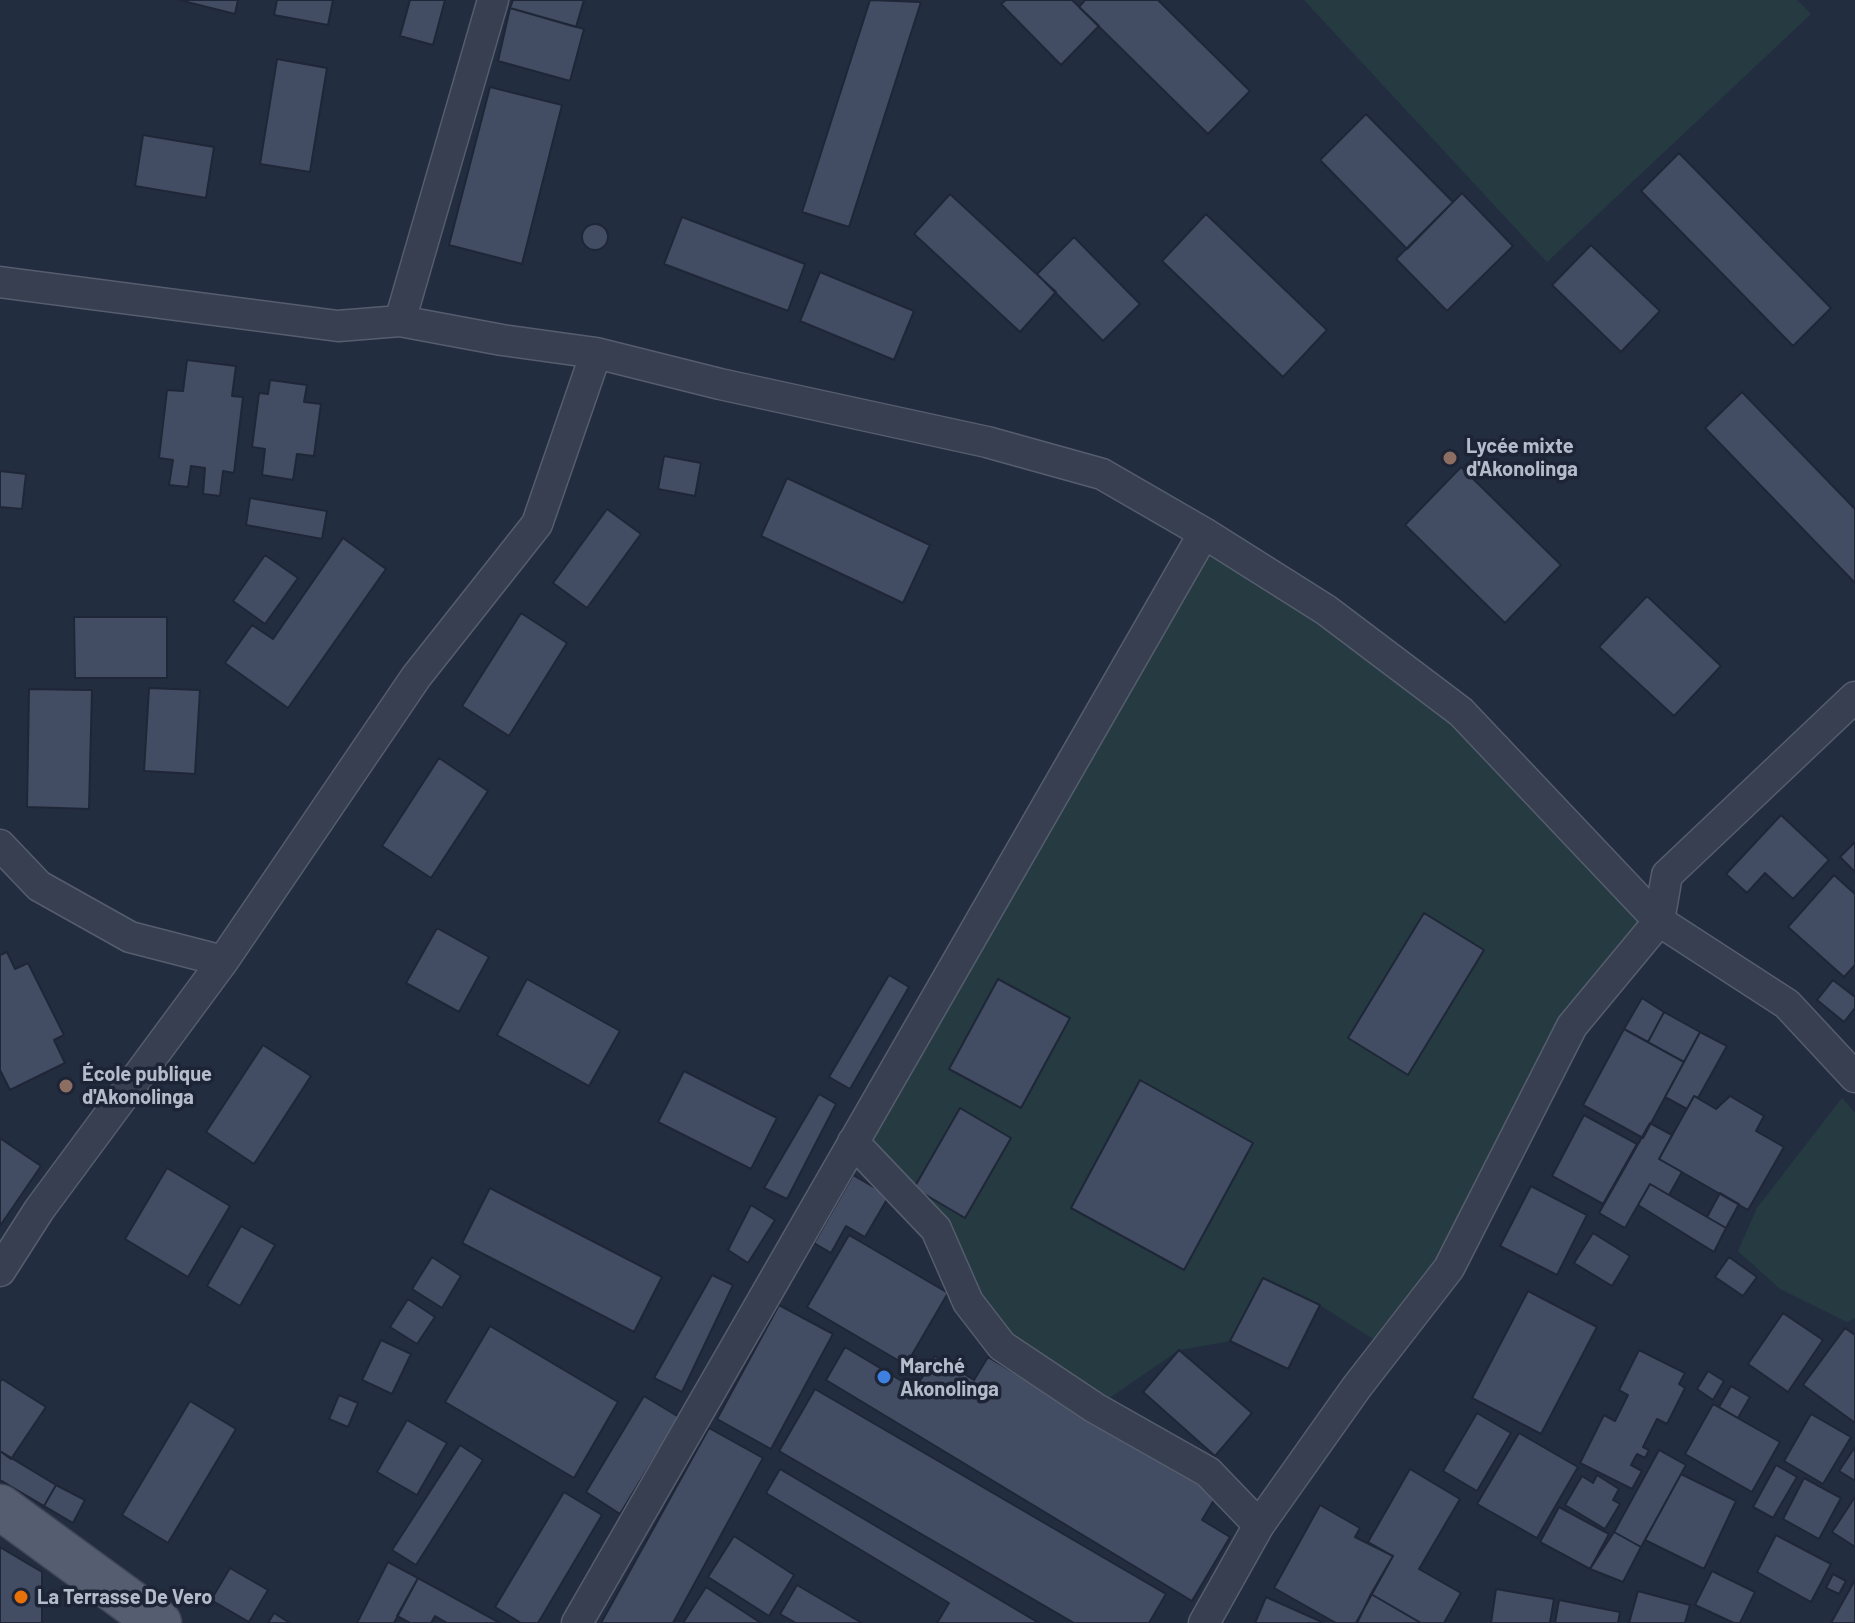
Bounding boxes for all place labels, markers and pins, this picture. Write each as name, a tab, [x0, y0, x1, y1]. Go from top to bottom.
place label: Lycée mixte d'Akonolinga	[1466, 434, 1578, 481]
marker: Lycée mixte d'Akonolinga	[1441, 449, 1459, 467]
place label: École publique d'Akonolinga	[82, 1062, 212, 1109]
marker: École publique d'Akonolinga	[57, 1077, 75, 1095]
place label: Marché Akonolinga	[900, 1354, 999, 1401]
marker: Marché Akonolinga	[875, 1368, 893, 1386]
place label: La Terrasse De Vero	[37, 1585, 212, 1609]
marker: La Terrasse De Vero	[12, 1588, 30, 1606]

